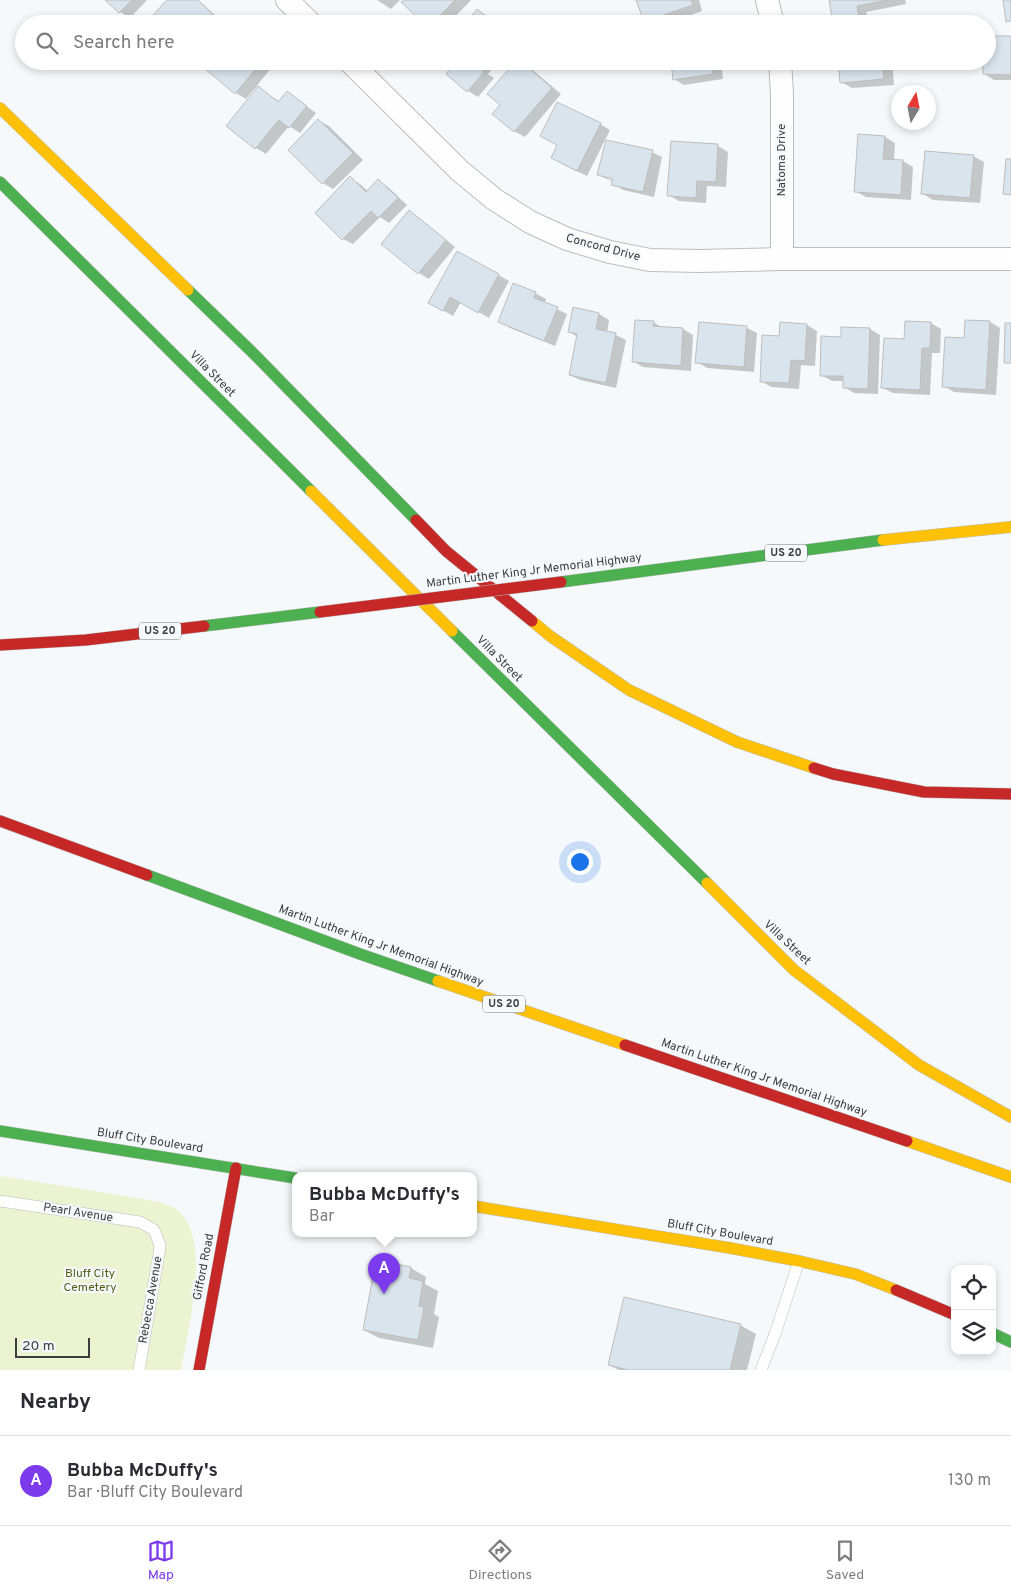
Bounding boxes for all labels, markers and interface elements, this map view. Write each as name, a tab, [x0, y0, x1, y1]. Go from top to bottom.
search box	[15, 15, 996, 70]
icon: search	[33, 29, 61, 57]
text: Search here	[73, 31, 175, 55]
north arrow	[891, 85, 936, 130]
street label: Natoma Drive	[774, 123, 790, 197]
street label: Concord Drive	[564, 230, 642, 266]
street label: Villa Street	[185, 347, 239, 401]
road number: US 20	[765, 544, 807, 562]
street label: Martin Luther King Jr Memorial Highway	[425, 550, 643, 592]
road number: US 20	[139, 622, 181, 640]
street label: Villa Street	[472, 632, 526, 686]
your location	[567, 849, 593, 875]
street label: Martin Luther King Jr Memorial Highway	[276, 901, 486, 991]
street label: Villa Street	[760, 917, 814, 969]
road number: US 20	[483, 996, 525, 1012]
street label: Martin Luther King Jr Memorial Highway	[659, 1035, 869, 1121]
street label: Bluff City Boulevard	[96, 1125, 204, 1157]
popup	[292, 1172, 477, 1237]
text: Bubba McDuffy's	[309, 1183, 460, 1207]
street label: Pearl Avenue	[42, 1200, 114, 1226]
text: Bar	[309, 1207, 335, 1227]
street label: Bluff City Boulevard	[666, 1216, 774, 1250]
street label: Gifford Road	[190, 1232, 218, 1302]
pin: A	[368, 1253, 400, 1294]
street label: Rebecca Avenue	[135, 1255, 167, 1345]
map controls	[951, 1265, 996, 1355]
button: locate	[951, 1265, 996, 1310]
park label: Bluff City Cemetery	[63, 1266, 117, 1296]
button: layers	[951, 1310, 996, 1355]
scale bar	[15, 1335, 90, 1358]
text: 20 m	[22, 1338, 55, 1355]
text: Nearby	[20, 1389, 91, 1416]
text: Bubba McDuffy's	[67, 1459, 218, 1483]
text: A	[30, 1471, 42, 1491]
text: 130 m	[948, 1471, 991, 1491]
text: Bar · Bluff City Boulevard	[67, 1483, 243, 1503]
tab: Map	[147, 1537, 175, 1584]
tab: Directions	[468, 1537, 532, 1584]
tab: Saved	[826, 1537, 864, 1584]

